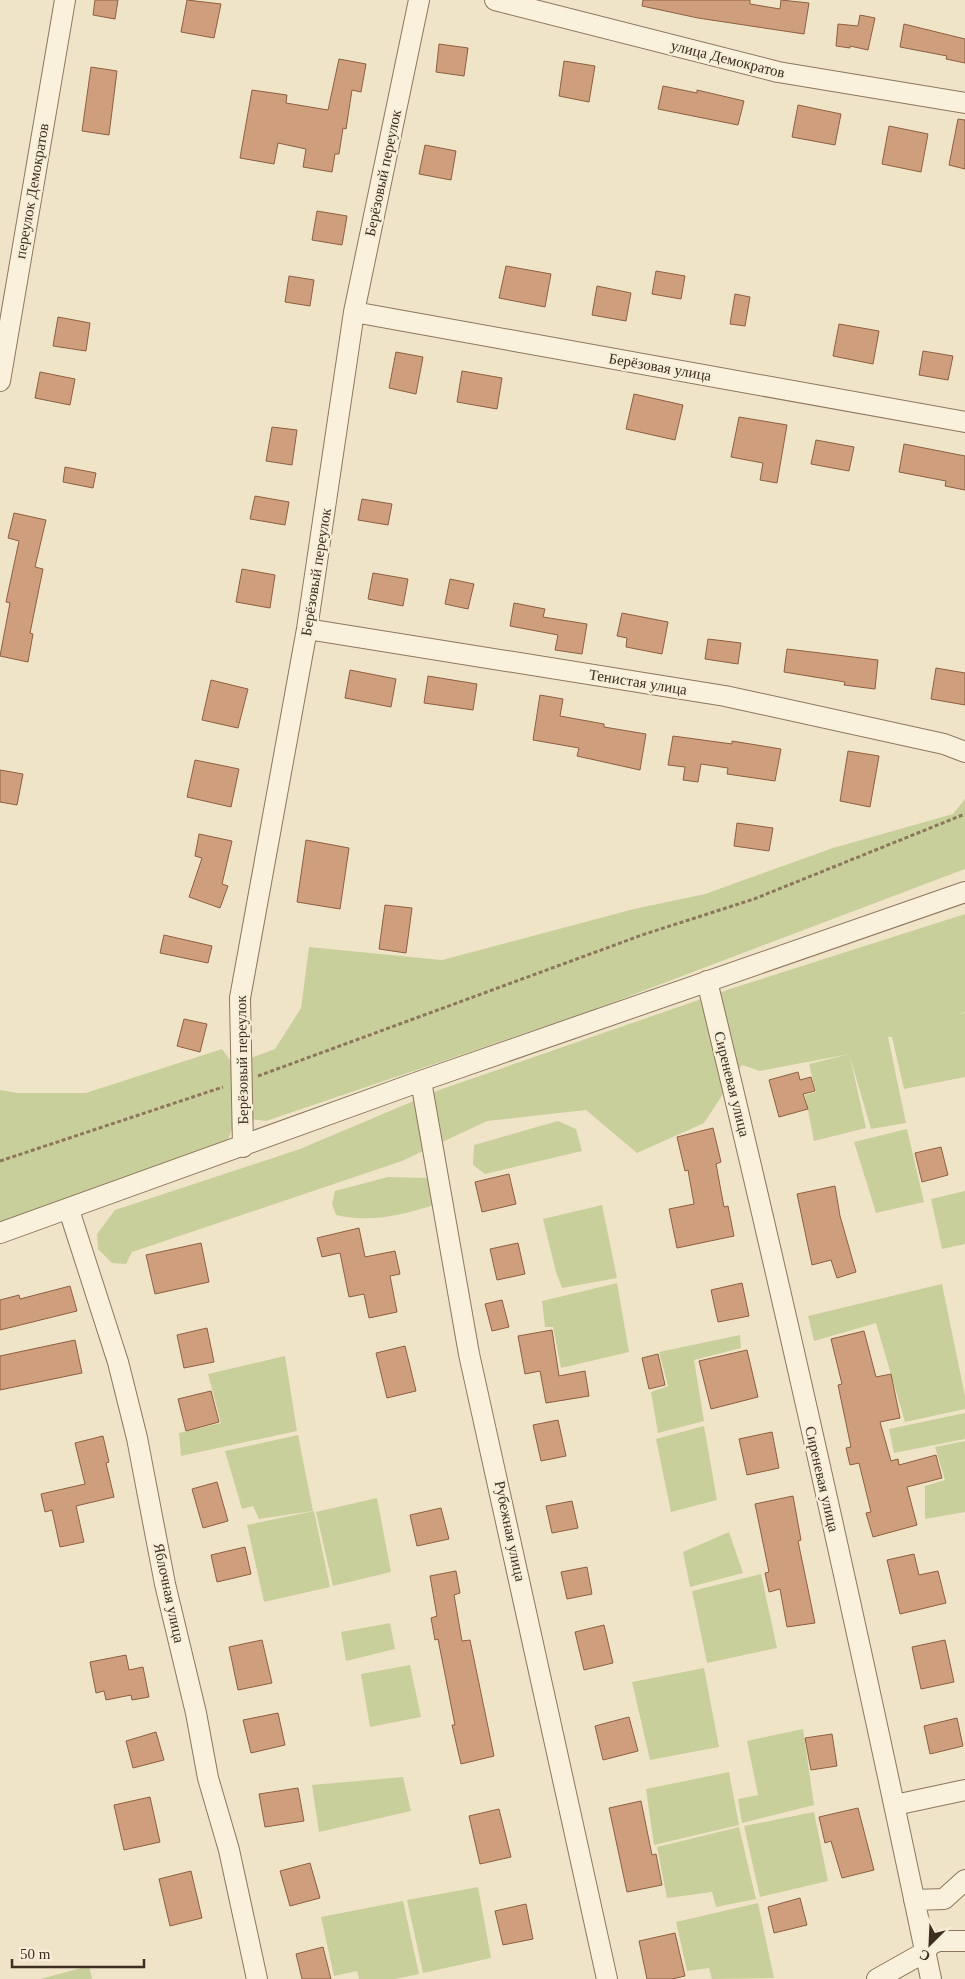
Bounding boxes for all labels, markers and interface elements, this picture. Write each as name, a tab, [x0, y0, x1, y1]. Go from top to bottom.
street label: улица Демократов	[669, 37, 787, 81]
street label: Берёзовый переулок	[362, 107, 404, 238]
street label: переулок Демократов	[12, 122, 52, 260]
street label: Берёзовая улица	[607, 350, 713, 384]
street label: Берёзовый переулок	[298, 506, 334, 637]
street label: Тенистая улица	[588, 666, 689, 698]
street label: Берёзовый переулок	[233, 995, 251, 1125]
street label: Сиреневая улица	[711, 1030, 753, 1139]
street label: Сиреневая улица	[802, 1425, 842, 1534]
street label: Рубежная улица	[492, 1479, 529, 1583]
street label: Яблочная улица	[151, 1542, 187, 1645]
north arrow	[905, 1919, 955, 1969]
scale bar	[12, 1936, 145, 1968]
text: 50 m	[20, 1946, 51, 1962]
text: С	[917, 1947, 933, 1964]

